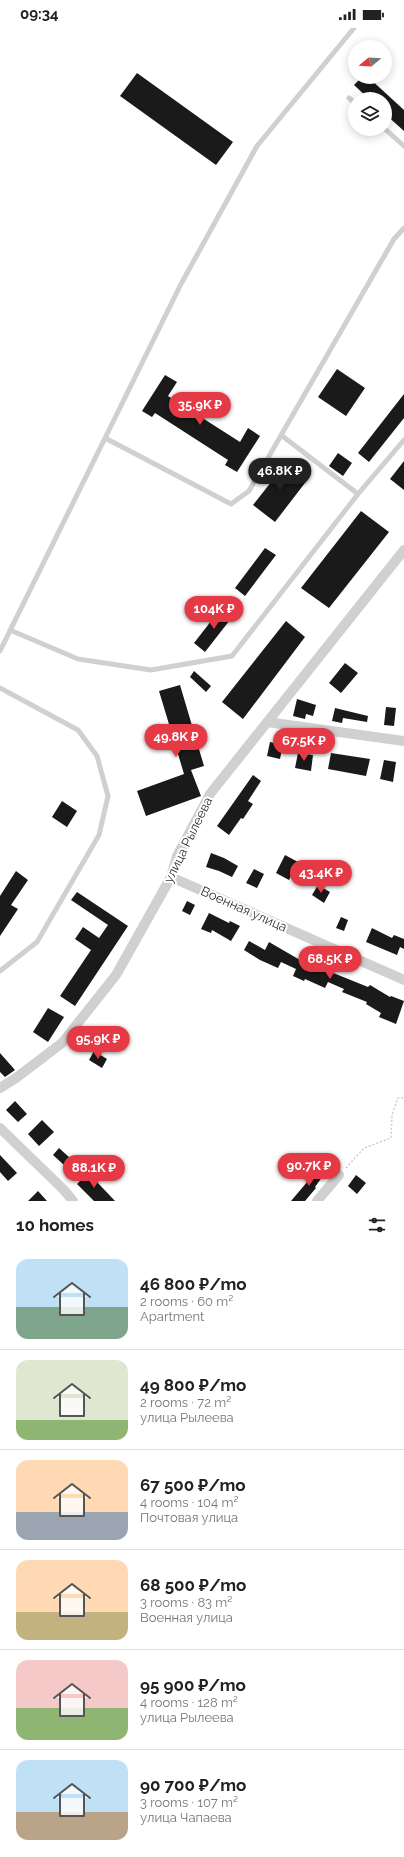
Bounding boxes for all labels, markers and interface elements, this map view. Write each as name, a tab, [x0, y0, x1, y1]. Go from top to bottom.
text: 09:34	[20, 5, 59, 23]
north arrow	[348, 40, 392, 84]
map controls	[348, 40, 392, 136]
button: layers	[348, 92, 392, 136]
pin: 35.9K ₽	[163, 392, 237, 426]
text: 35.9K ₽	[178, 397, 222, 412]
pin: 46.8K ₽	[243, 458, 317, 492]
text: 46.8K ₽	[257, 463, 303, 478]
pin: 104K ₽	[181, 596, 247, 630]
text: 104K ₽	[193, 601, 235, 616]
pin: 49.8K ₽	[139, 724, 213, 758]
pin: 67.5K ₽	[267, 728, 341, 762]
text: 49.8K ₽	[153, 729, 199, 744]
text: 67.5K ₽	[282, 733, 326, 748]
street label: улица Рылеева	[161, 795, 215, 885]
pin: 43.4K ₽	[284, 860, 358, 894]
text: 43.4K ₽	[299, 865, 343, 880]
street label: Военная улица	[199, 883, 289, 935]
pin: 68.5K ₽	[293, 946, 367, 980]
text: 68.5K ₽	[307, 951, 353, 966]
pin: 95.9K ₽	[61, 1026, 135, 1060]
text: 95.9K ₽	[76, 1031, 120, 1046]
pin: 90.7K ₽	[272, 1153, 346, 1187]
pin: 88.1K ₽	[57, 1155, 131, 1189]
text: 90.7K ₽	[287, 1158, 331, 1173]
text: 88.1K ₽	[72, 1160, 116, 1175]
icon: filters	[366, 1214, 388, 1236]
text: 10 homes	[16, 1215, 94, 1235]
text: 46 800 ₽/mo	[140, 1274, 247, 1294]
icon: home	[48, 1275, 96, 1323]
text: 2 rooms · 60 m²	[140, 1294, 233, 1309]
text: Apartment	[140, 1309, 204, 1324]
text: 49 800 ₽/mo	[140, 1375, 246, 1395]
icon: home	[48, 1376, 96, 1424]
text: 2 rooms · 72 m²	[140, 1395, 231, 1410]
text: улица Рылеева	[140, 1410, 234, 1425]
text: 67 500 ₽/mo	[140, 1475, 246, 1495]
icon: home	[48, 1476, 96, 1524]
text: 4 rooms · 104 m²	[140, 1495, 238, 1510]
text: Почтовая улица	[140, 1510, 238, 1525]
text: 68 500 ₽/mo	[140, 1575, 246, 1595]
icon: home	[48, 1576, 96, 1624]
text: 3 rooms · 83 m²	[140, 1595, 232, 1610]
text: Военная улица	[140, 1610, 233, 1625]
text: 95 900 ₽/mo	[140, 1675, 246, 1695]
icon: home	[48, 1676, 96, 1724]
text: 4 rooms · 128 m²	[140, 1695, 238, 1710]
text: улица Рылеева	[140, 1710, 234, 1725]
text: 90 700 ₽/mo	[140, 1775, 246, 1795]
icon: home	[48, 1776, 96, 1824]
text: 3 rooms · 107 m²	[140, 1795, 238, 1810]
text: улица Чапаева	[140, 1810, 232, 1825]

